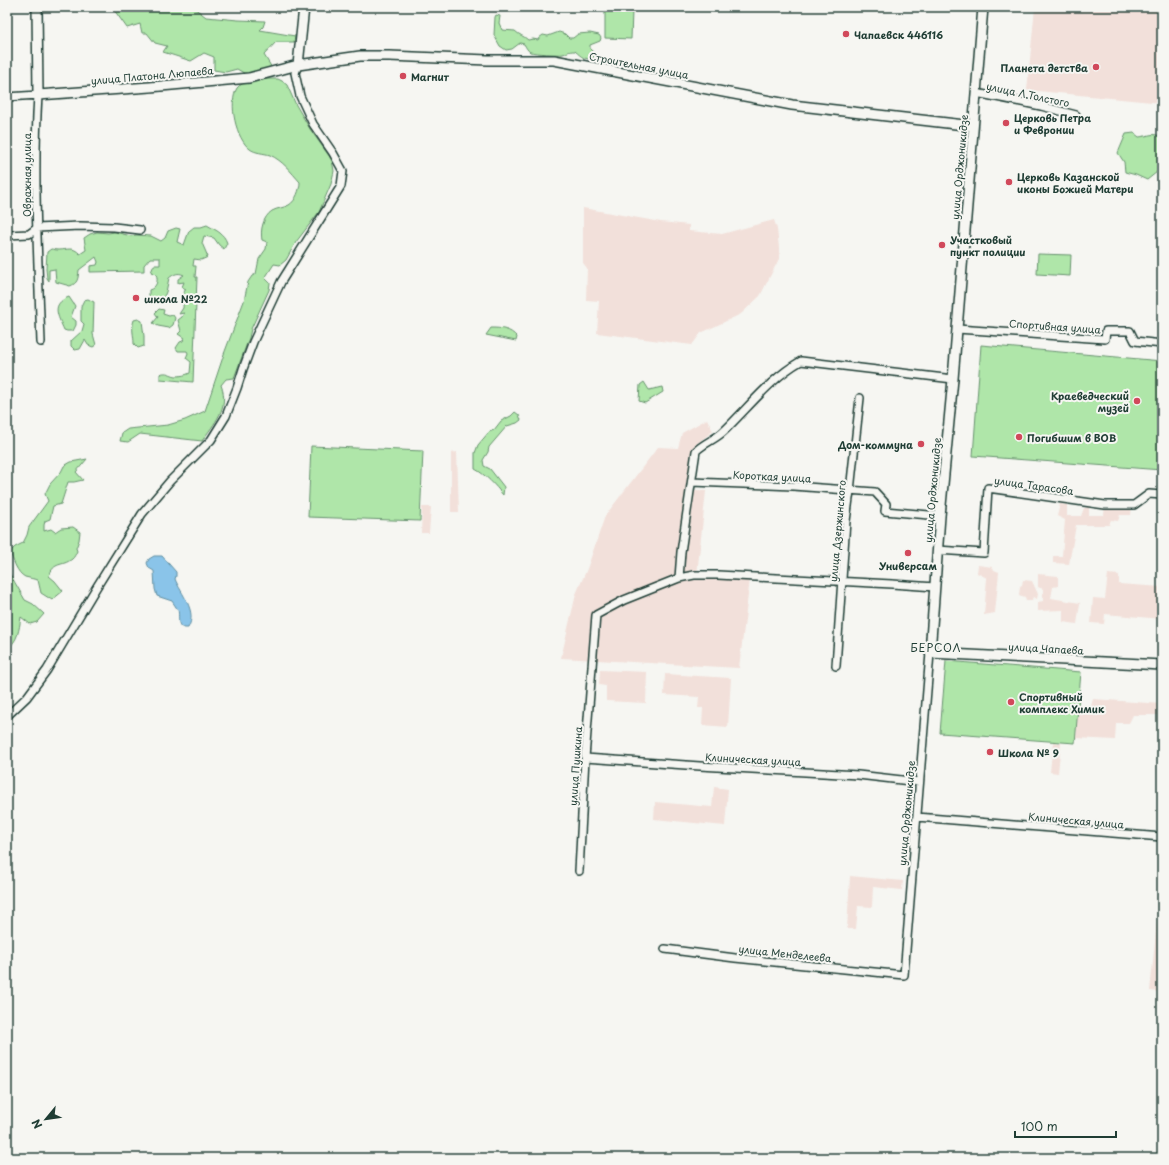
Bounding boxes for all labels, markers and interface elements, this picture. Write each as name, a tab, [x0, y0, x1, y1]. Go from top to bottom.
place label: Чапаевск 446116	[854, 27, 943, 42]
marker: Чапаевск 446116	[841, 29, 851, 39]
street label: Строительная улица	[588, 48, 691, 82]
place label: Планета детства	[1001, 60, 1088, 75]
street label: улица Платона Люпаева	[90, 62, 215, 88]
marker: Планета детства	[1091, 62, 1101, 72]
place label: Магнит	[411, 69, 450, 84]
marker: Магнит	[398, 71, 408, 81]
street label: улица Л.Толстого	[985, 78, 1071, 110]
place label: Церковь Петра и Февронии	[1014, 110, 1091, 137]
street label: улица Орджоникидзе	[947, 113, 971, 220]
marker: Церковь Петра и Февронии	[1001, 118, 1011, 128]
street label: Овражная улица	[19, 132, 34, 217]
place label: Церковь Казанской иконы Божией Матери	[1017, 169, 1133, 196]
marker: Церковь Казанской иконы Божией Матери	[1004, 177, 1014, 187]
place label: Участковый пункт полиции	[950, 232, 1026, 260]
marker: Участковый пункт полиции	[937, 240, 947, 250]
place label: школа №22	[144, 291, 208, 306]
marker: школа №22	[131, 293, 141, 303]
street label: Спортивная улица	[1009, 315, 1102, 337]
place label: Краеведческий музей	[1051, 388, 1129, 416]
marker: Краеведческий музей	[1132, 396, 1142, 406]
place label: Погибшим в ВОВ	[1027, 430, 1117, 445]
marker: Погибшим в ВОВ	[1014, 432, 1024, 442]
street label: улица Орджоникидзе	[920, 436, 944, 543]
place label: Дом-коммуна	[837, 437, 913, 452]
marker: Дом-коммуна	[916, 439, 926, 449]
street label: Короткая улица	[732, 466, 812, 486]
street label: улица Тарасова	[993, 472, 1075, 498]
street label: улица Дзержинского	[825, 479, 849, 583]
marker: Универсам	[903, 548, 913, 558]
place label: Универсам	[878, 558, 937, 573]
district label: БЕРСОЛ	[910, 639, 962, 656]
street label: улица Чапаева	[1008, 639, 1085, 658]
place label: Спортивный комплекс Химик	[1019, 689, 1105, 716]
marker: Спортивный комплекс Химик	[1006, 697, 1016, 707]
street label: улица Пушкина	[565, 725, 586, 806]
place label: Школа № 9	[998, 745, 1059, 760]
marker: Школа № 9	[985, 747, 995, 757]
street label: Клиническая улица	[705, 749, 802, 769]
street label: улица Орджоникидзе	[894, 759, 918, 866]
street label: Клиническая улица	[1027, 808, 1125, 832]
street label: улица Менделеева	[738, 941, 833, 965]
north arrow	[26, 1099, 66, 1139]
scale bar	[1015, 1113, 1116, 1139]
text: N	[27, 1116, 46, 1132]
text: 100 m	[1021, 1117, 1058, 1135]

